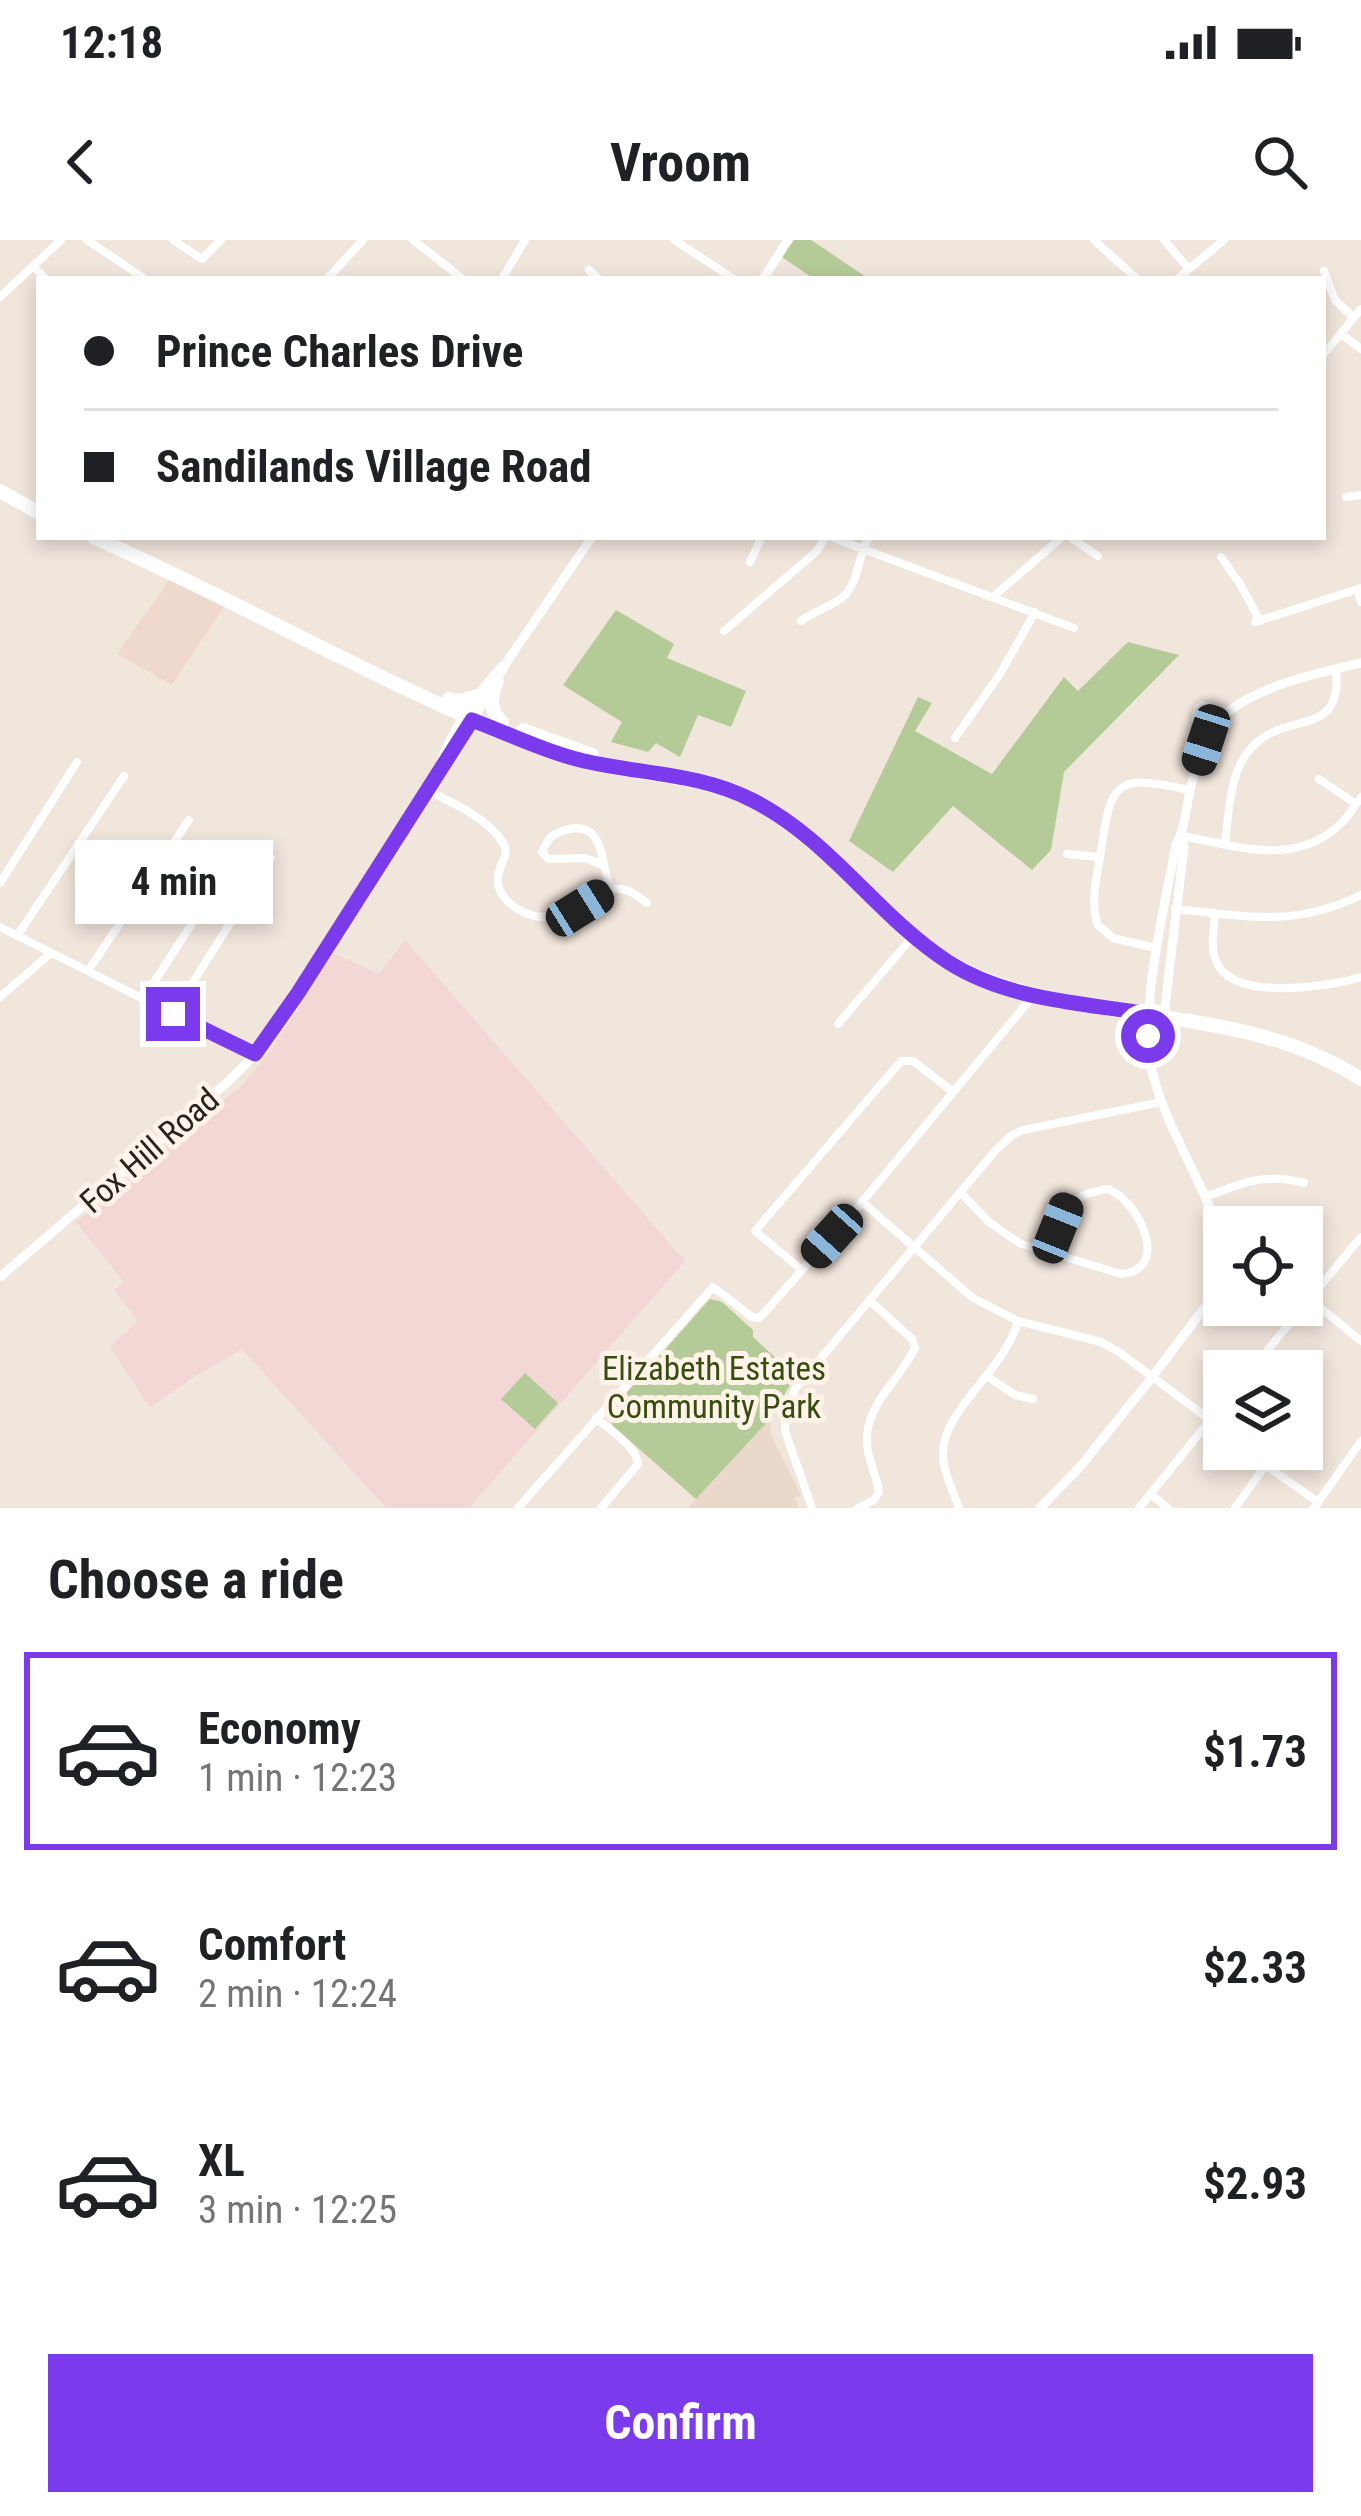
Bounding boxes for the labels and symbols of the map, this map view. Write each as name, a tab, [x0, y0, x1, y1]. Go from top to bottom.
car	[1178, 700, 1234, 780]
callout: 4 min	[74, 840, 272, 924]
car	[540, 874, 620, 942]
route end	[146, 987, 200, 1041]
route start	[1121, 1009, 1175, 1063]
street label: Fox Hill Road	[72, 1080, 227, 1221]
car	[1028, 1188, 1088, 1268]
car	[795, 1197, 869, 1275]
park label: Elizabeth Estates Community Park	[602, 1349, 826, 1426]

